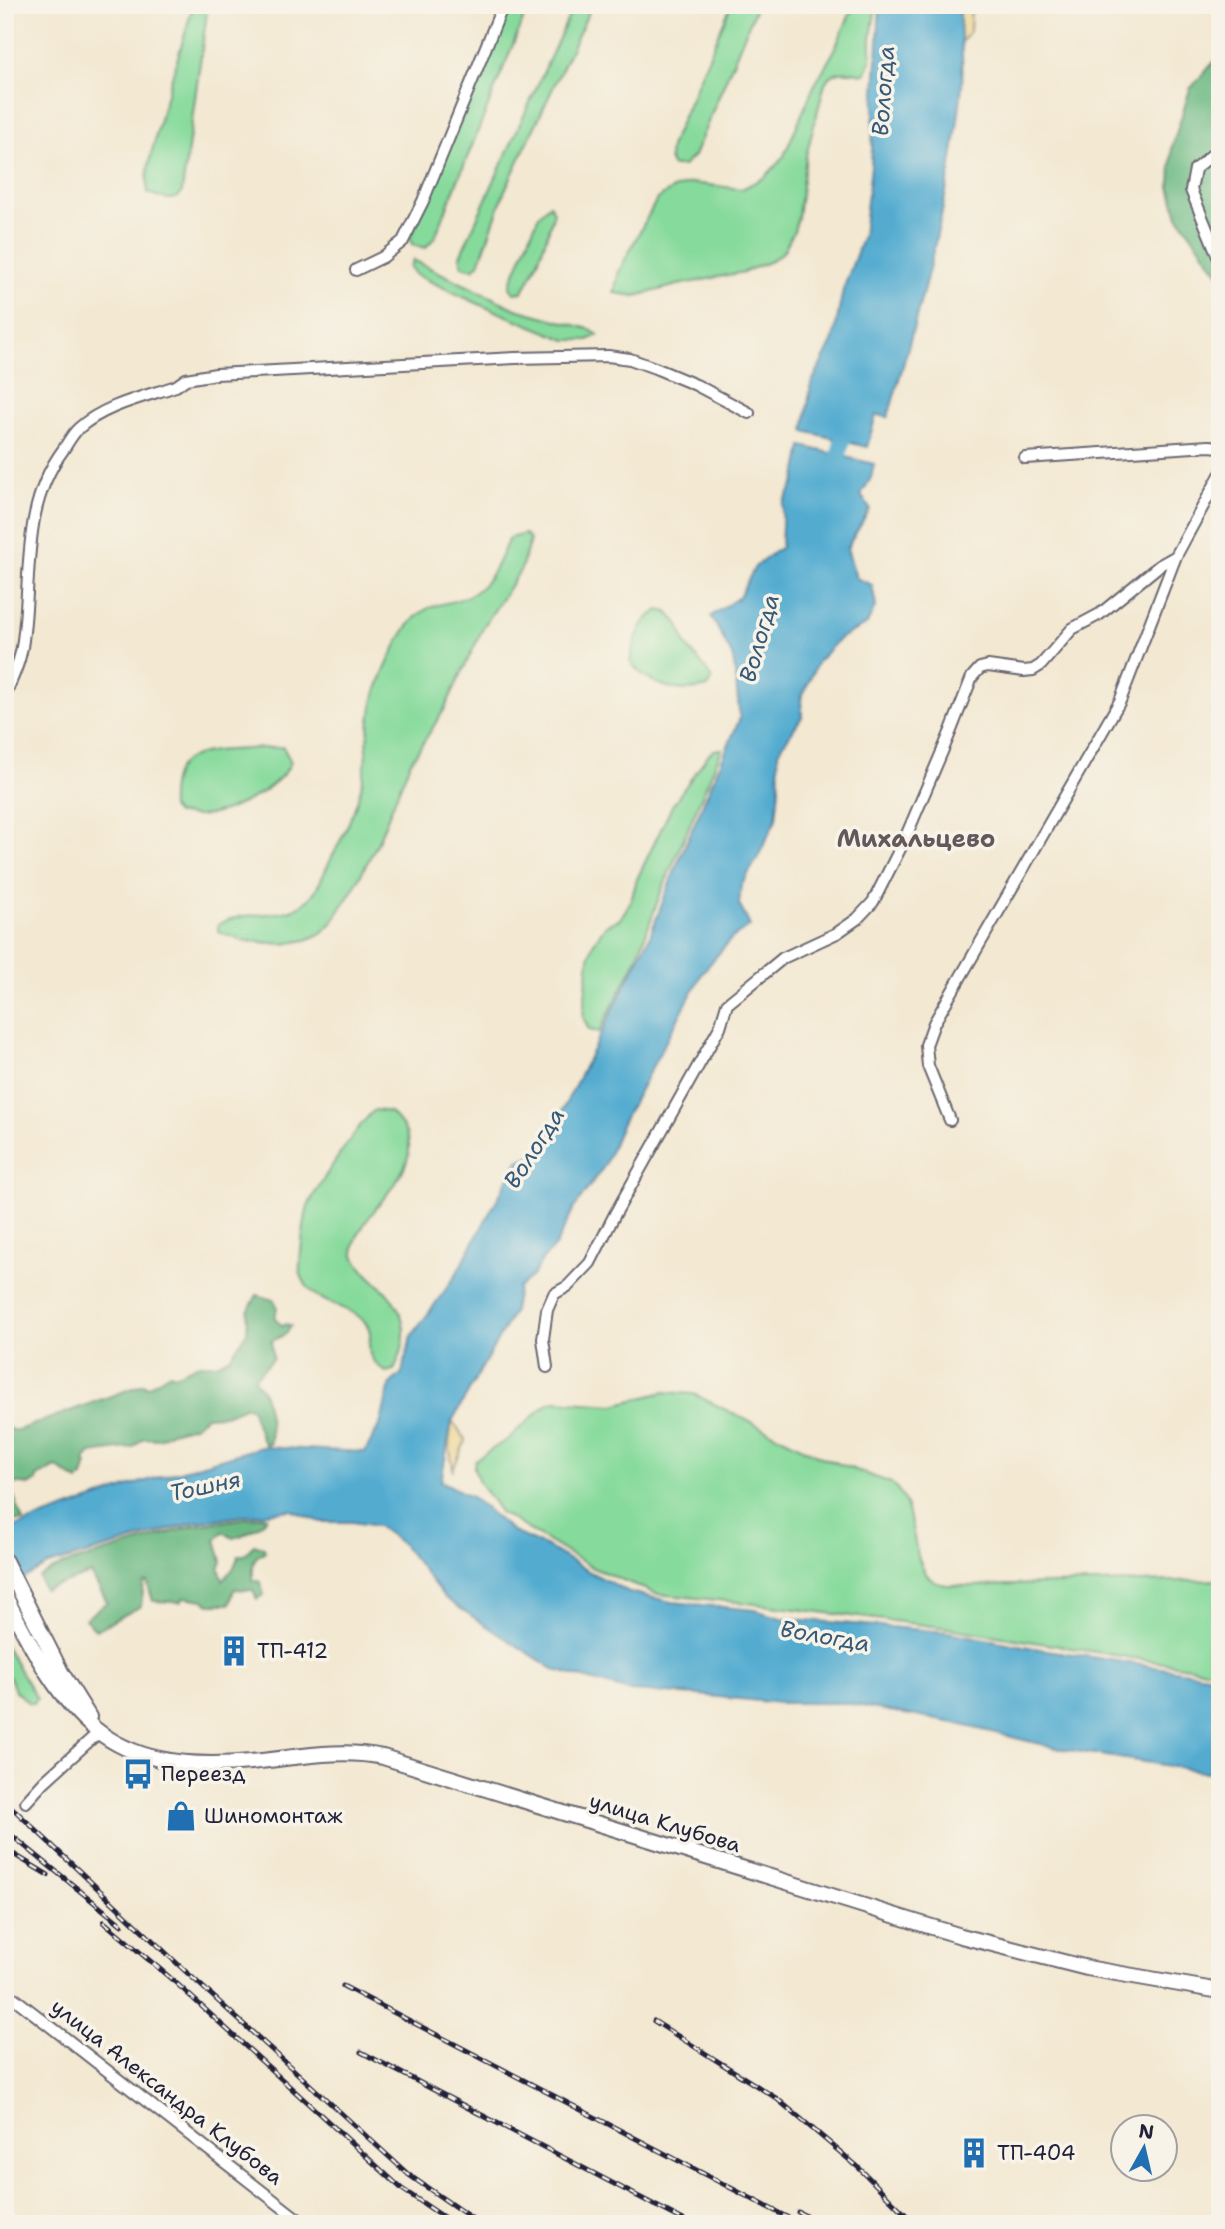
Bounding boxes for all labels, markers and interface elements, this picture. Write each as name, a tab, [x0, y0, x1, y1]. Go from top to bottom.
water label: Вологда	[865, 45, 901, 137]
water label: Вологда	[732, 590, 786, 686]
district label: Михальцево	[837, 823, 995, 855]
water label: Вологда	[497, 1102, 571, 1194]
water label: Тошня	[167, 1464, 243, 1508]
water label: Вологда	[778, 1613, 872, 1659]
building icon: ТП-412	[217, 1634, 251, 1668]
place label: ТП-412	[257, 1637, 328, 1665]
bus stop icon: Переезд	[121, 1757, 155, 1791]
place label: Переезд	[161, 1760, 245, 1788]
street label: улица Клубова	[586, 1787, 744, 1859]
shop icon: Шиномонтаж	[164, 1799, 198, 1833]
place label: Шиномонтаж	[204, 1802, 343, 1830]
street label: улица Александра Клубова	[45, 1993, 289, 2191]
north arrow	[1110, 2114, 1180, 2184]
text: N	[1137, 2118, 1155, 2145]
building icon: ТП-404	[957, 2136, 991, 2170]
place label: ТП-404	[997, 2139, 1076, 2167]

